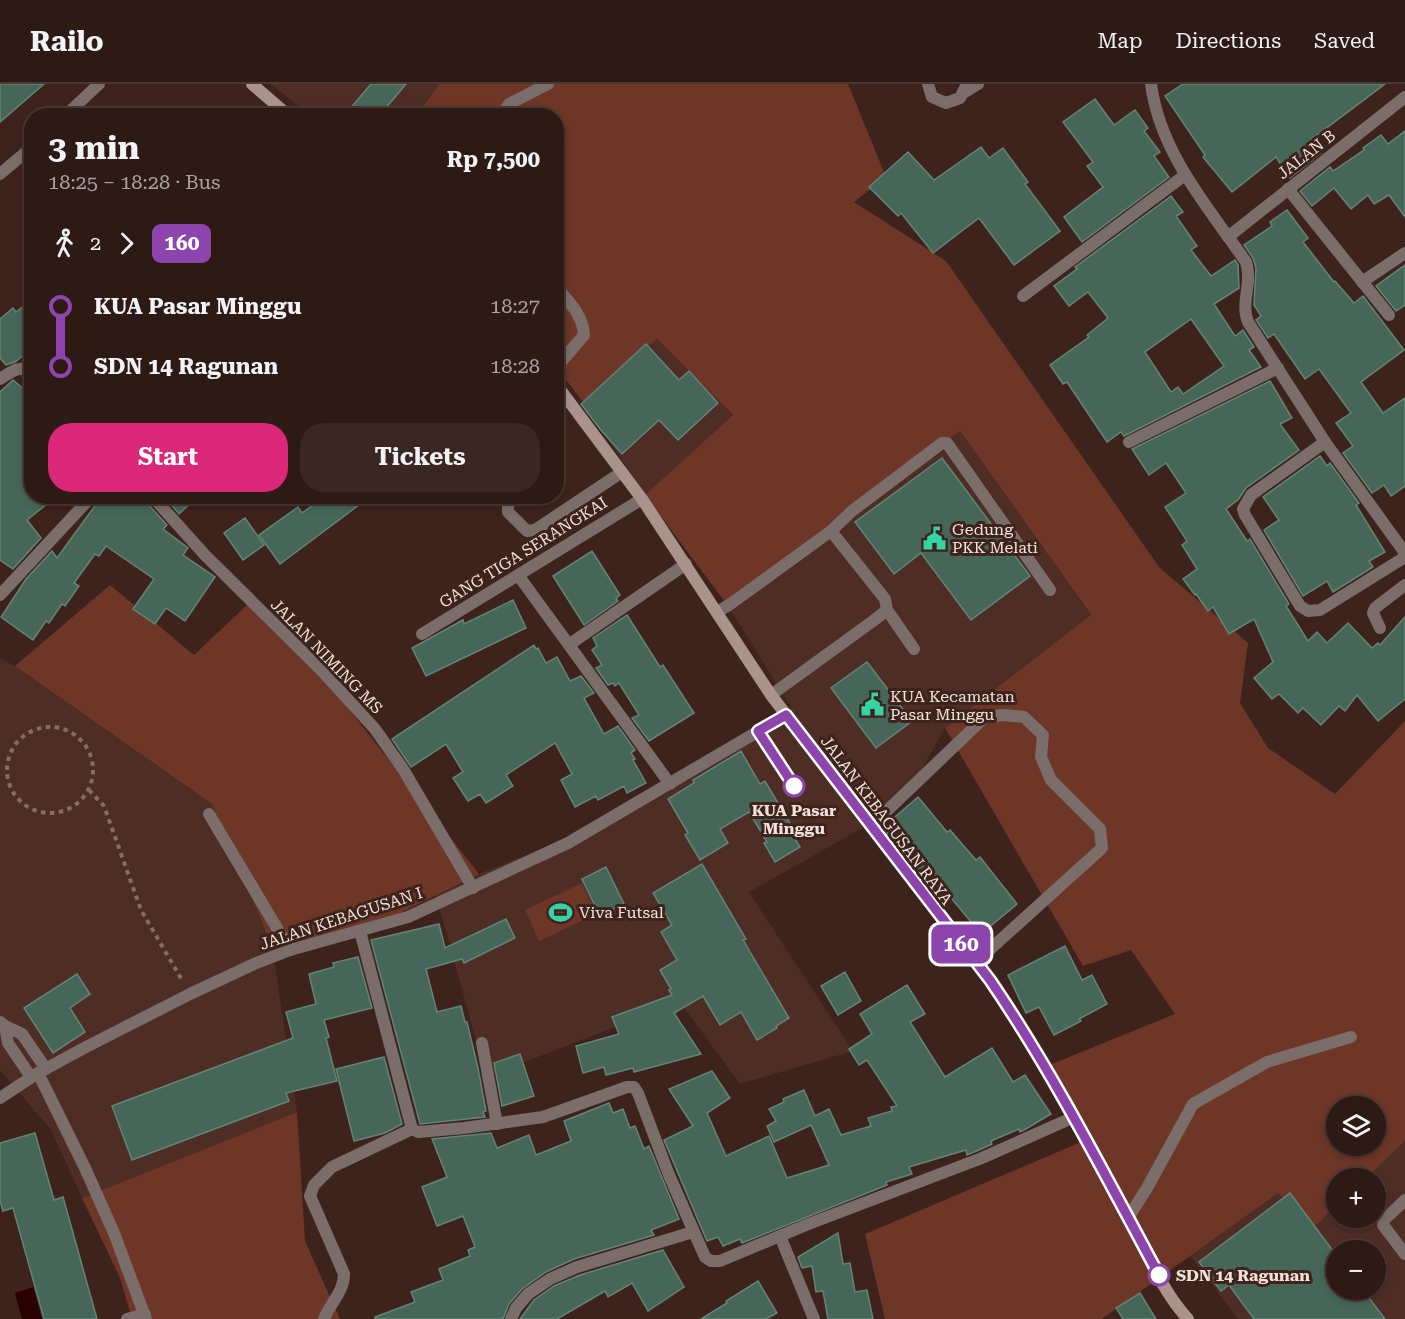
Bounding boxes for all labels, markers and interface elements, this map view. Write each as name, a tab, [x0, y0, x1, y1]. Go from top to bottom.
text: Railo	[30, 25, 104, 58]
text: Map	[1098, 29, 1142, 53]
text: Directions	[1175, 29, 1281, 53]
text: Saved	[1314, 29, 1375, 53]
street label: JALAN B	[1273, 126, 1339, 183]
text: 3 min	[48, 128, 140, 167]
text: Rp 7,500	[447, 147, 540, 172]
text: 18:25 – 18:28 · Bus	[48, 170, 220, 194]
icon: walk	[48, 227, 81, 260]
icon: forward	[110, 227, 143, 260]
text: 2	[90, 231, 101, 255]
text: 160	[164, 231, 199, 255]
text: KUA Pasar Minggu	[94, 294, 301, 319]
text: 18:27	[490, 294, 540, 318]
text: SDN 14 Ragunan	[94, 354, 278, 379]
text: 18:28	[490, 354, 540, 378]
button: Start	[48, 423, 288, 492]
button: Tickets	[300, 423, 540, 492]
street label: GANG TIGA SERANGKAI	[436, 493, 611, 612]
place label: Gedung PKK Melati	[952, 520, 1038, 557]
public building icon: Gedung PKK Melati	[921, 525, 947, 551]
street label: JALAN NIMING MS	[267, 595, 386, 718]
place label: KUA Kecamatan Pasar Minggu	[890, 687, 1015, 724]
public building icon: KUA Kecamatan Pasar Minggu	[859, 692, 885, 718]
street label: JALAN KEBAGUSAN RAYA	[817, 732, 957, 909]
marker: KUA Pasar Minggu	[783, 775, 805, 797]
place label: KUA Pasar Minggu	[752, 801, 836, 838]
street label: JALAN KEBAGUSAN I	[257, 883, 425, 954]
sports icon: Viva Futsal	[548, 899, 574, 925]
place label: Viva Futsal	[579, 903, 664, 922]
line badge: 160	[926, 924, 996, 964]
text: 160	[943, 932, 979, 956]
map controls	[1326, 1096, 1386, 1300]
button: layers	[1326, 1096, 1386, 1156]
button: +	[1326, 1168, 1386, 1228]
button: −	[1326, 1240, 1386, 1300]
marker: SDN 14 Ragunan	[1148, 1264, 1170, 1286]
place label: SDN 14 Ragunan	[1176, 1266, 1310, 1285]

